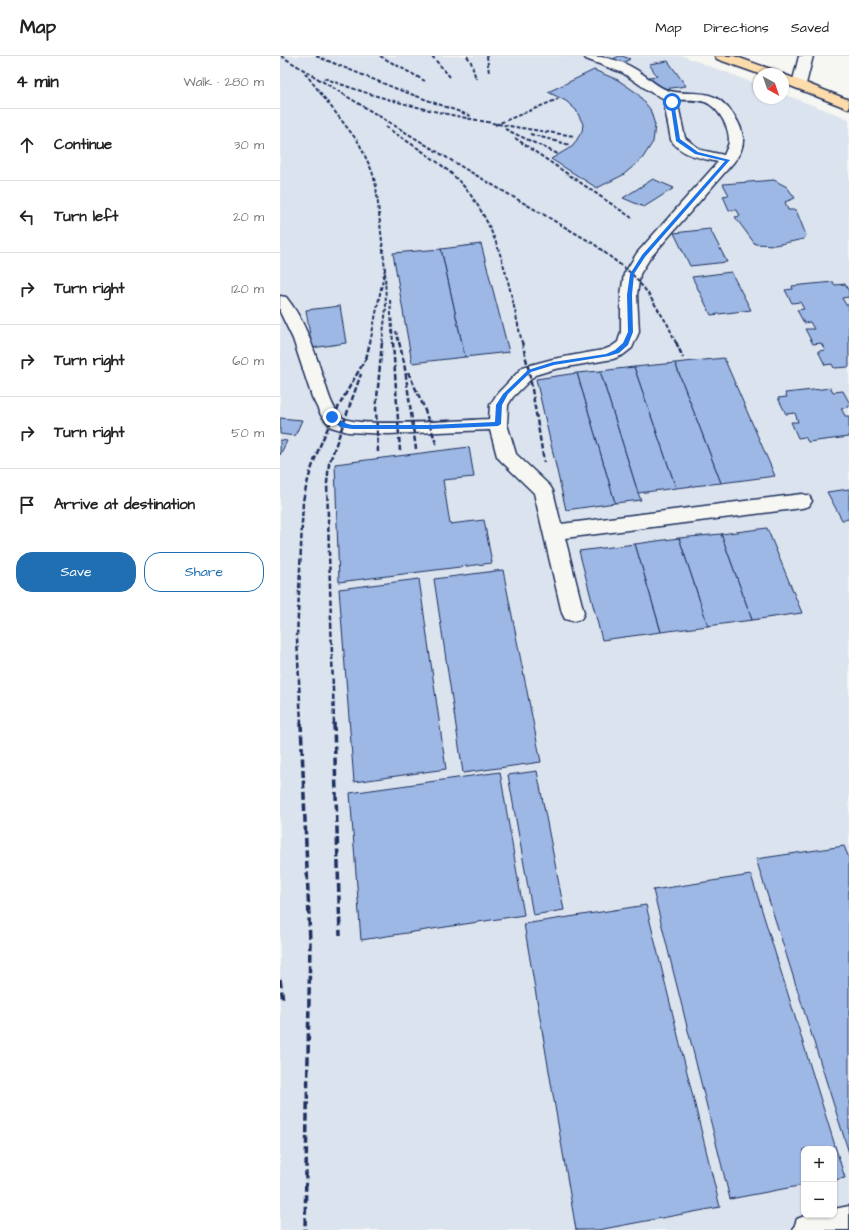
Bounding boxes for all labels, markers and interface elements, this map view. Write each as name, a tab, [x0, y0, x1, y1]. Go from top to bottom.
text: Map	[20, 14, 56, 41]
text: Map	[655, 18, 682, 38]
text: Directions	[704, 18, 769, 38]
text: Saved	[791, 18, 829, 38]
north arrow	[753, 68, 789, 104]
text: 4 min	[16, 70, 59, 94]
text: Walk · 280 m	[183, 73, 264, 91]
route start	[663, 93, 681, 111]
icon: ahead	[16, 134, 38, 156]
text: Continue	[54, 134, 112, 155]
text: 30 m	[234, 136, 264, 154]
icon: left	[16, 206, 38, 228]
text: Turn left	[54, 206, 118, 227]
text: 20 m	[233, 208, 264, 226]
icon: right	[16, 278, 38, 300]
text: Turn right	[54, 278, 125, 299]
text: 120 m	[231, 280, 264, 298]
icon: right	[16, 350, 38, 372]
text: Turn right	[54, 350, 125, 371]
text: 60 m	[232, 352, 264, 370]
route end	[323, 408, 341, 426]
icon: right	[16, 422, 38, 444]
text: Turn right	[54, 422, 125, 443]
text: 50 m	[231, 424, 264, 442]
icon: arrive	[16, 494, 38, 516]
text: Arrive at destination	[54, 494, 195, 515]
button: Save	[16, 552, 136, 592]
button: Share	[144, 552, 264, 592]
map controls	[801, 1146, 837, 1218]
button: +	[801, 1146, 837, 1182]
button: −	[801, 1182, 837, 1218]

